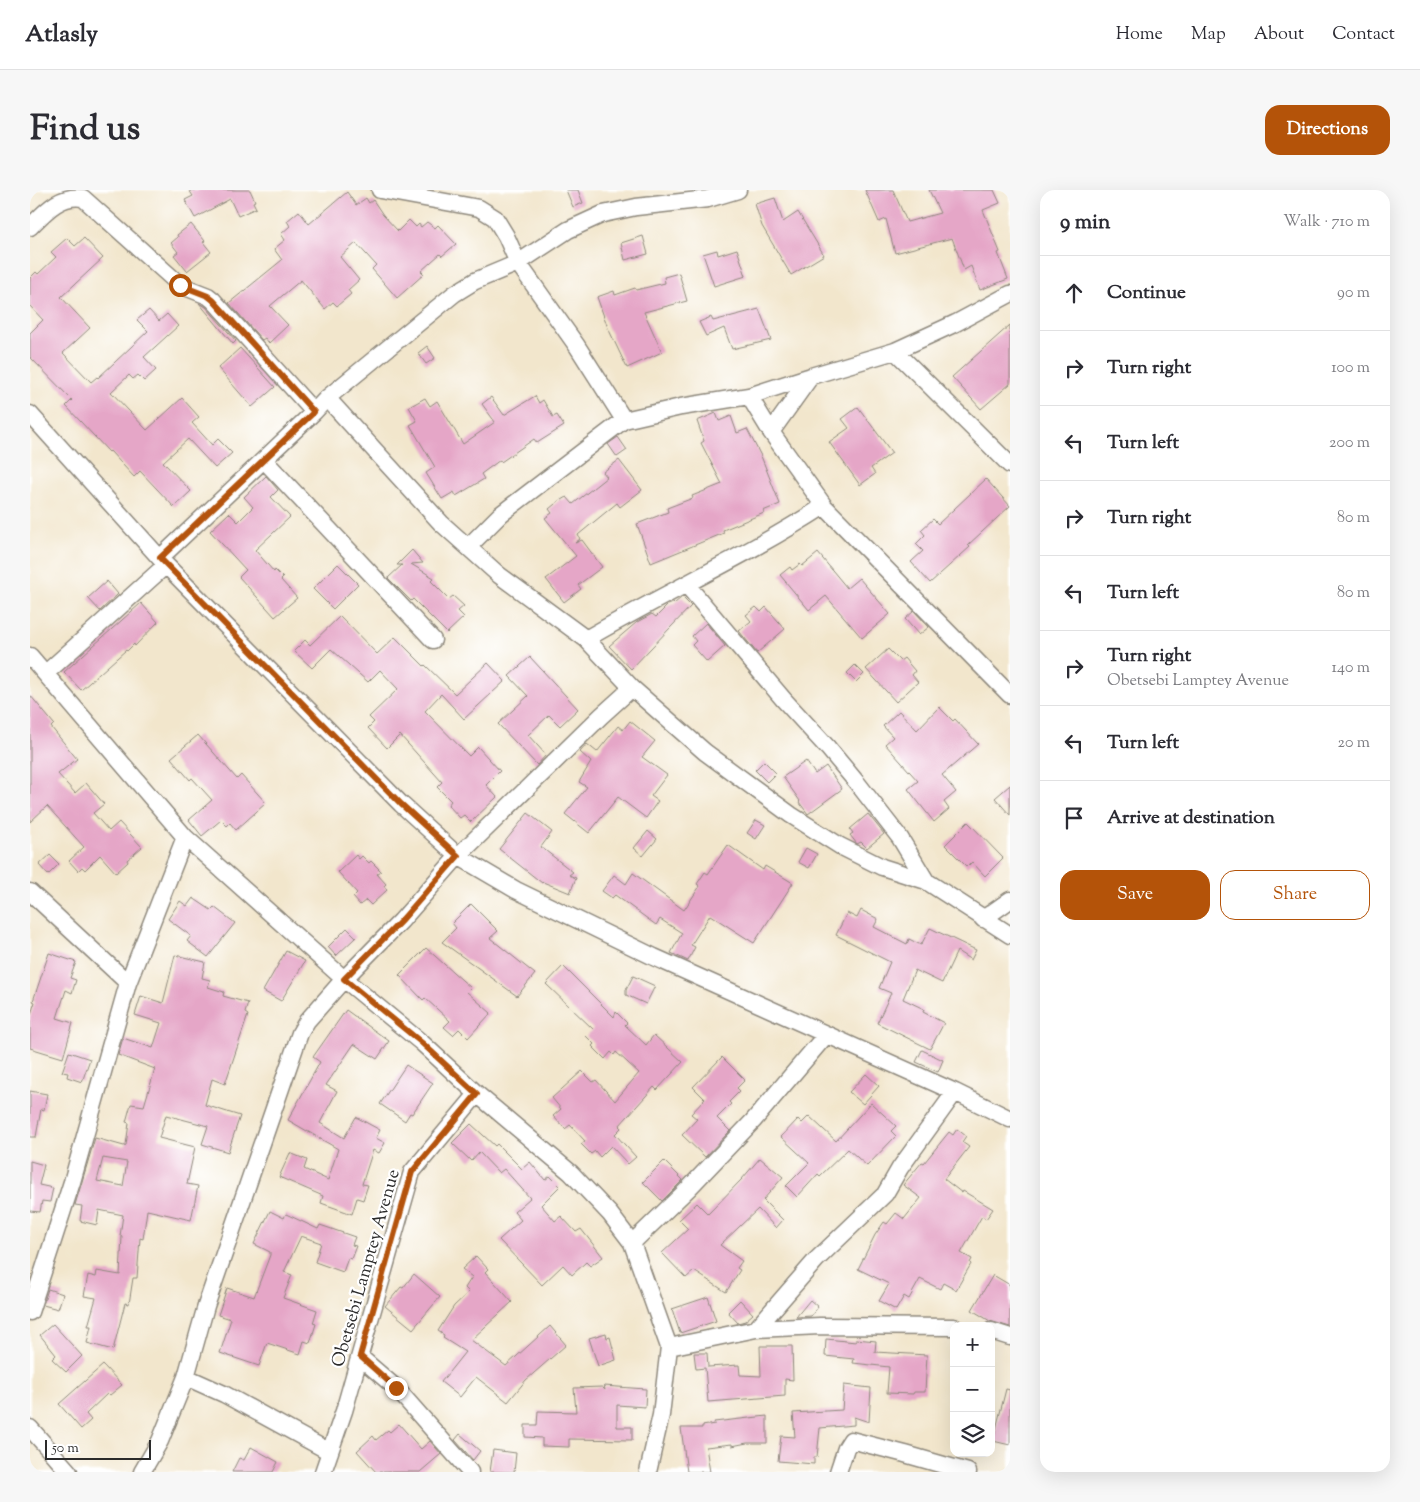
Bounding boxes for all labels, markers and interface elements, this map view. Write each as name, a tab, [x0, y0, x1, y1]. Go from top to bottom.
text: Atlasly	[25, 18, 98, 52]
text: Home	[1116, 22, 1163, 48]
text: Map	[1191, 22, 1226, 48]
text: About	[1254, 22, 1304, 48]
text: Contact	[1332, 22, 1395, 48]
text: Find us	[30, 105, 140, 156]
button: Directions	[1265, 105, 1390, 155]
text: 9 min	[1060, 208, 1110, 238]
text: Walk · 710 m	[1283, 211, 1370, 234]
route start	[169, 274, 192, 297]
icon: ahead	[1060, 279, 1088, 307]
text: Continue	[1107, 280, 1186, 307]
text: 90 m	[1337, 282, 1370, 305]
icon: right	[1060, 354, 1088, 382]
text: Turn right	[1107, 355, 1191, 382]
text: 100 m	[1331, 357, 1370, 380]
icon: left	[1060, 429, 1088, 457]
text: Turn left	[1107, 430, 1179, 457]
text: 200 m	[1329, 432, 1370, 455]
icon: right	[1060, 504, 1088, 532]
text: Turn right	[1107, 505, 1191, 532]
text: 80 m	[1337, 507, 1370, 530]
icon: left	[1060, 579, 1088, 607]
text: Turn left	[1107, 580, 1179, 607]
text: 80 m	[1337, 582, 1370, 605]
text: Turn right	[1107, 643, 1191, 670]
icon: right	[1060, 654, 1088, 682]
text: 140 m	[1332, 657, 1370, 680]
text: Obetsebi Lamptey Avenue	[1107, 670, 1289, 693]
icon: left	[1060, 729, 1088, 757]
text: Turn left	[1107, 730, 1179, 757]
text: 20 m	[1337, 732, 1370, 755]
icon: arrive	[1060, 804, 1088, 832]
text: Arrive at destination	[1107, 805, 1275, 832]
button: Save	[1060, 870, 1210, 920]
button: Share	[1220, 870, 1370, 920]
street label: Obetsebi Lamptey Avenue	[326, 1167, 408, 1371]
map controls	[950, 1322, 995, 1457]
button: +	[950, 1322, 995, 1367]
button: −	[950, 1367, 995, 1412]
route end	[385, 1377, 408, 1400]
button: layers	[950, 1412, 995, 1457]
scale bar	[45, 1437, 151, 1460]
text: 50 m	[52, 1439, 79, 1459]

